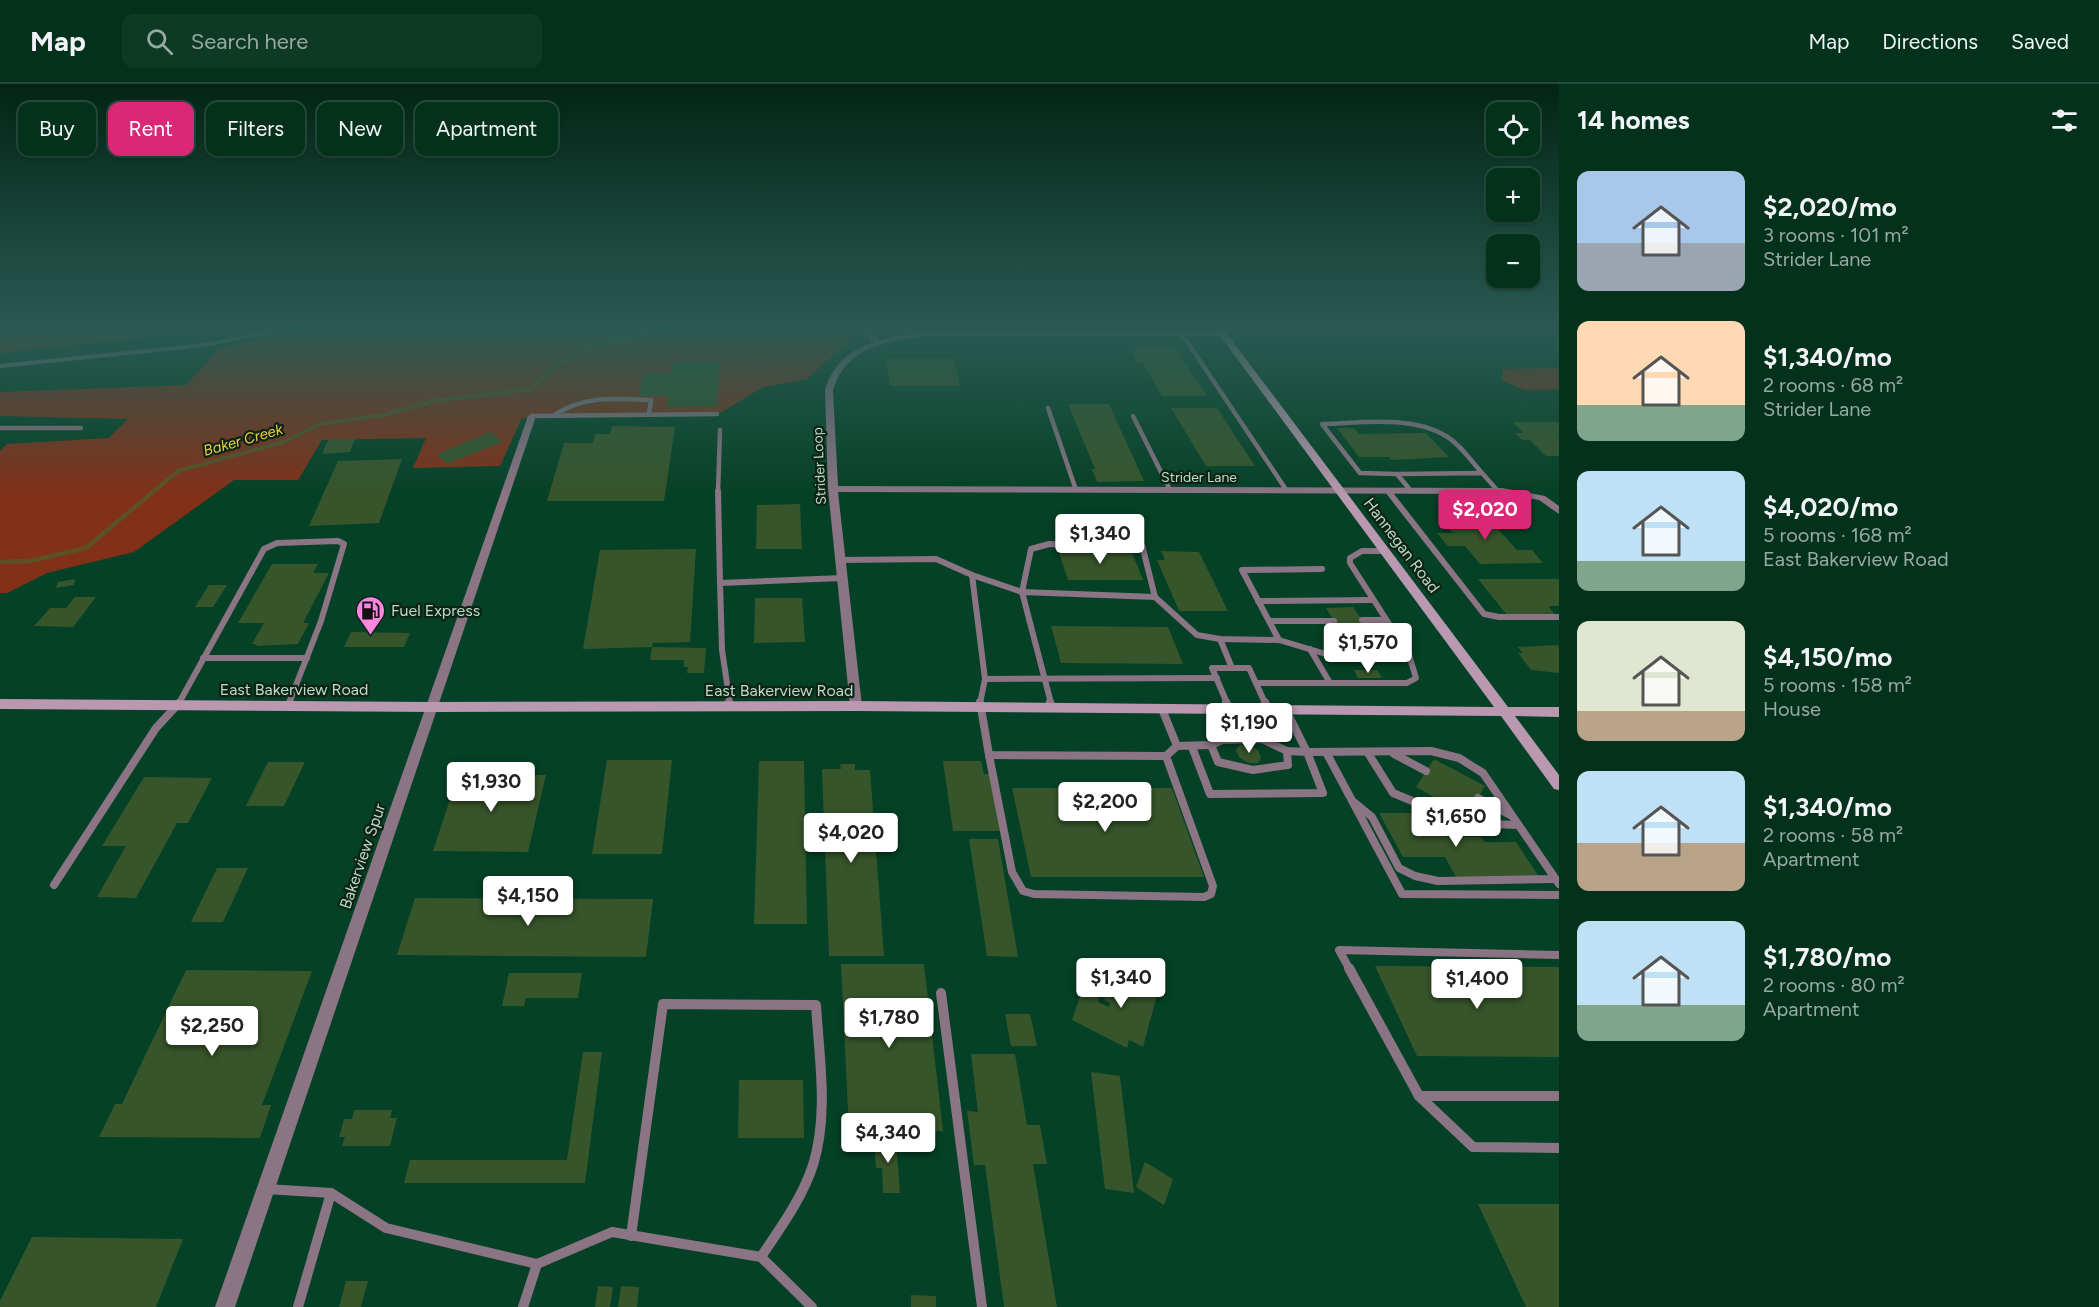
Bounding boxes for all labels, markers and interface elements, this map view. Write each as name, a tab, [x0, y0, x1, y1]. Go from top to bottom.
search box	[122, 14, 542, 68]
text: Map	[30, 24, 86, 58]
icon: search	[143, 25, 176, 58]
text: Search here	[191, 28, 308, 55]
text: Map	[1808, 29, 1849, 54]
text: Directions	[1882, 29, 1978, 54]
text: Saved	[2011, 29, 2069, 54]
chip: Buy	[18, 102, 96, 156]
chip: Rent	[108, 102, 194, 156]
chip: Filters	[206, 102, 305, 156]
chip: New	[317, 102, 403, 156]
chip: Apartment	[415, 102, 558, 156]
map controls	[1486, 102, 1540, 288]
button: locate	[1486, 102, 1540, 156]
text: 14 homes	[1577, 104, 1690, 136]
icon: filters	[2048, 104, 2081, 137]
button: +	[1486, 168, 1540, 222]
text: $2,020/mo	[1763, 191, 1897, 223]
icon: home	[1625, 195, 1697, 267]
text: 3 rooms · 101 m²	[1763, 223, 1909, 247]
button: −	[1486, 234, 1540, 288]
text: Strider Lane	[1763, 247, 1871, 271]
text: $1,340/mo	[1763, 341, 1892, 373]
icon: home	[1625, 345, 1697, 417]
text: 2 rooms · 68 m²	[1763, 373, 1903, 397]
text: Strider Lane	[1763, 397, 1871, 421]
water label: Baker Creek	[201, 420, 285, 460]
street label: Strider Loop	[809, 427, 830, 505]
street label: Strider Lane	[1161, 469, 1237, 486]
pin: $2,020	[1436, 490, 1534, 541]
text: $4,020/mo	[1763, 491, 1898, 523]
street label: Hannegan Road	[1360, 494, 1444, 597]
icon: home	[1625, 495, 1697, 567]
text: $2,020	[1452, 497, 1518, 521]
pin: $1,340	[1051, 514, 1149, 565]
text: $1,340	[1069, 521, 1131, 545]
text: 5 rooms · 168 m²	[1763, 523, 1912, 547]
text: East Bakerview Road	[1763, 547, 1949, 571]
fuel station icon: Fuel Express	[354, 594, 386, 636]
place label: Fuel Express	[391, 601, 480, 620]
pin: $1,570	[1319, 623, 1417, 674]
text: $1,570	[1338, 630, 1398, 654]
text: $4,150/mo	[1763, 641, 1892, 673]
icon: home	[1625, 645, 1697, 717]
text: 5 rooms · 158 m²	[1763, 673, 1912, 697]
street label: East Bakerview Road	[220, 680, 368, 699]
street label: East Bakerview Road	[705, 681, 853, 700]
text: House	[1763, 697, 1821, 721]
pin: $1,190	[1200, 703, 1298, 754]
text: $1,190	[1220, 710, 1278, 734]
pin: $1,930	[442, 762, 540, 813]
text: $1,930	[461, 769, 521, 793]
pin: $2,200	[1056, 782, 1154, 833]
text: $2,200	[1072, 789, 1138, 813]
text: $1,340/mo	[1763, 791, 1892, 823]
icon: home	[1625, 795, 1697, 867]
pin: $1,650	[1407, 797, 1505, 848]
street label: Bakerview Spur	[336, 800, 390, 911]
text: $1,650	[1426, 804, 1486, 828]
pin: $4,020	[802, 813, 900, 864]
text: $4,020	[818, 820, 884, 844]
text: 2 rooms · 58 m²	[1763, 823, 1903, 847]
text: Apartment	[1763, 847, 1860, 871]
pin: $4,150	[479, 876, 577, 927]
text: $4,150	[497, 883, 559, 907]
text: $1,780/mo	[1763, 941, 1891, 973]
icon: home	[1625, 945, 1697, 1017]
pin: $1,340	[1072, 958, 1170, 1009]
pin: $1,400	[1428, 959, 1526, 1010]
text: $1,340	[1090, 965, 1152, 989]
text: $1,400	[1445, 966, 1509, 990]
text: 2 rooms · 80 m²	[1763, 973, 1905, 997]
text: Apartment	[1763, 997, 1860, 1021]
pin: $1,780	[840, 998, 938, 1049]
text: $1,780	[859, 1005, 919, 1029]
pin: $2,250	[163, 1006, 261, 1057]
text: $2,250	[180, 1013, 244, 1037]
pin: $4,340	[839, 1113, 937, 1164]
text: $4,340	[855, 1120, 921, 1144]

